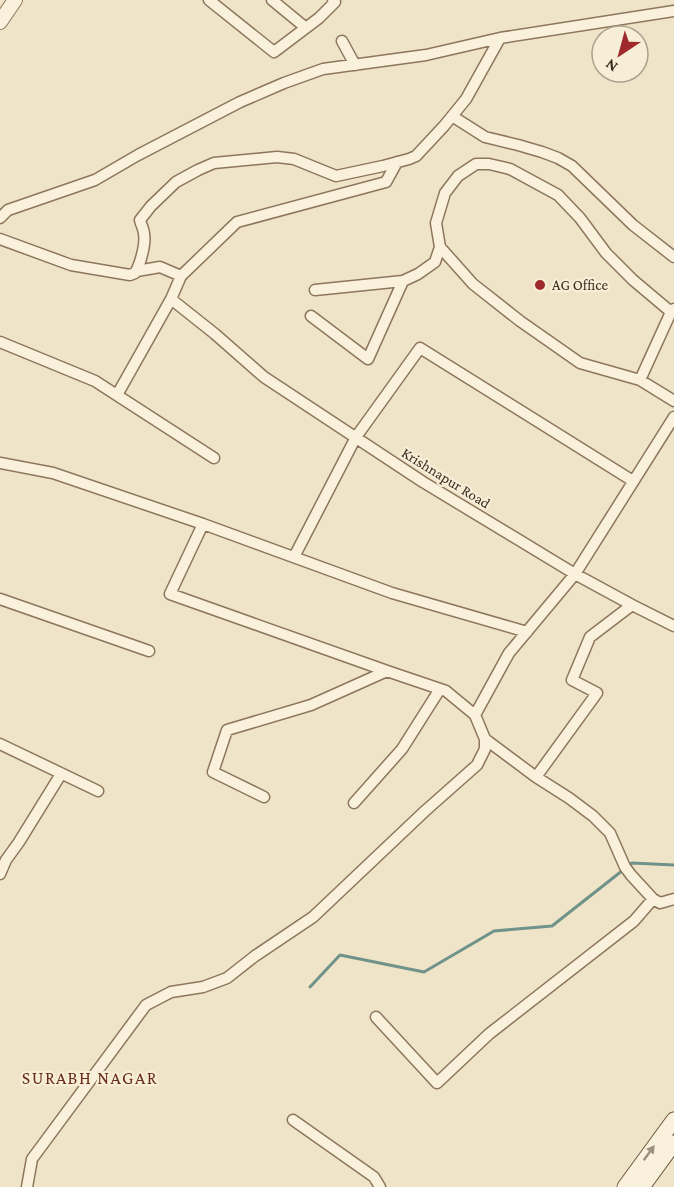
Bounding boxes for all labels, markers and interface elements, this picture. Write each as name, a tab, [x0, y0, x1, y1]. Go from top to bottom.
north arrow	[590, 24, 650, 84]
text: N	[602, 56, 621, 76]
place label: AG Office	[552, 277, 608, 293]
marker: AG Office	[533, 278, 547, 292]
street label: Krishnapur Road	[398, 444, 493, 512]
district label: SURABH NAGAR	[22, 1068, 158, 1088]
one-way arrow	[643, 1146, 655, 1161]

